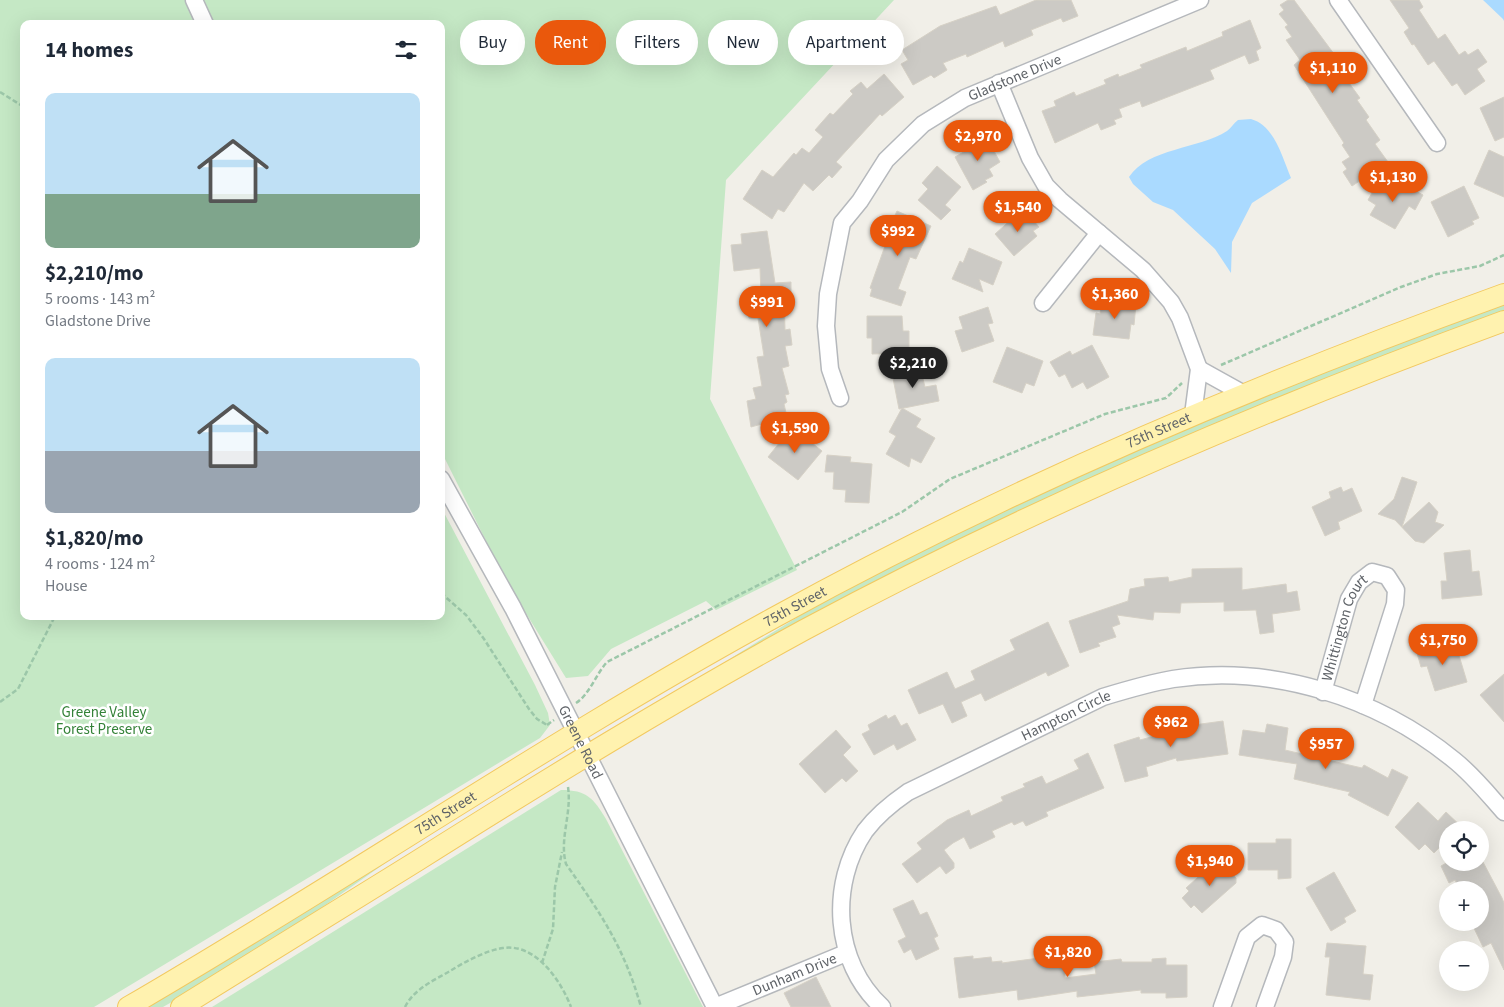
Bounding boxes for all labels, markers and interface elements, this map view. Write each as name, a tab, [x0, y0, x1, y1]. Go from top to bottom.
chip: Buy	[460, 20, 525, 65]
chip: Rent	[535, 20, 606, 65]
chip: Filters	[616, 20, 698, 65]
chip: New	[708, 20, 778, 65]
chip: Apartment	[788, 20, 904, 65]
text: 14 homes	[45, 35, 133, 65]
icon: filters	[392, 36, 420, 64]
street label: Gladstone Drive	[965, 49, 1065, 107]
pin: $1,110	[1292, 52, 1374, 94]
text: $1,110	[1309, 57, 1357, 79]
pin: $2,970	[937, 120, 1019, 162]
text: $2,970	[954, 125, 1002, 147]
icon: home	[188, 126, 278, 216]
pin: $1,130	[1352, 160, 1434, 203]
text: $1,130	[1369, 166, 1417, 188]
pin: $1,540	[977, 190, 1059, 233]
text: $1,540	[994, 196, 1042, 218]
pin: $992	[868, 214, 928, 257]
text: $992	[881, 220, 915, 242]
text: $2,210/mo	[45, 258, 144, 288]
pin: $1,360	[1074, 278, 1156, 320]
text: $1,360	[1091, 283, 1139, 305]
pin: $991	[737, 286, 797, 328]
text: 5 rooms · 143 m²	[45, 288, 155, 310]
text: $991	[750, 291, 784, 313]
text: Gladstone Drive	[45, 310, 151, 332]
pin: $2,210	[872, 346, 954, 389]
text: $2,210	[889, 352, 937, 374]
icon: home	[188, 391, 278, 481]
street label: 75th Street	[1123, 408, 1194, 454]
pin: $1,590	[754, 412, 836, 454]
text: $1,590	[771, 417, 819, 439]
text: $1,820/mo	[45, 523, 144, 553]
text: 4 rooms · 124 m²	[45, 553, 155, 575]
street label: Whittington Court	[1317, 569, 1372, 684]
text: House	[45, 575, 87, 597]
street label: 75th Street	[760, 581, 830, 632]
pin: $1,750	[1402, 624, 1484, 666]
text: $1,750	[1419, 629, 1467, 651]
street label: Hampton Circle	[1018, 685, 1113, 746]
park label: Greene Valley Forest Preserve	[56, 702, 152, 740]
street label: Greene Road	[553, 702, 608, 783]
pin: $962	[1141, 706, 1201, 748]
text: $962	[1154, 711, 1188, 733]
pin: $957	[1296, 728, 1356, 770]
text: $957	[1309, 733, 1343, 755]
street label: 75th Street	[411, 786, 480, 841]
map controls	[1439, 821, 1489, 991]
button: locate	[1439, 821, 1489, 871]
pin: $1,940	[1169, 844, 1251, 887]
text: $1,940	[1186, 850, 1234, 872]
button: +	[1439, 881, 1489, 931]
pin: $1,820	[1027, 936, 1109, 978]
text: $1,820	[1044, 941, 1092, 963]
button: −	[1439, 941, 1489, 991]
street label: Dunham Drive	[749, 948, 840, 1001]

